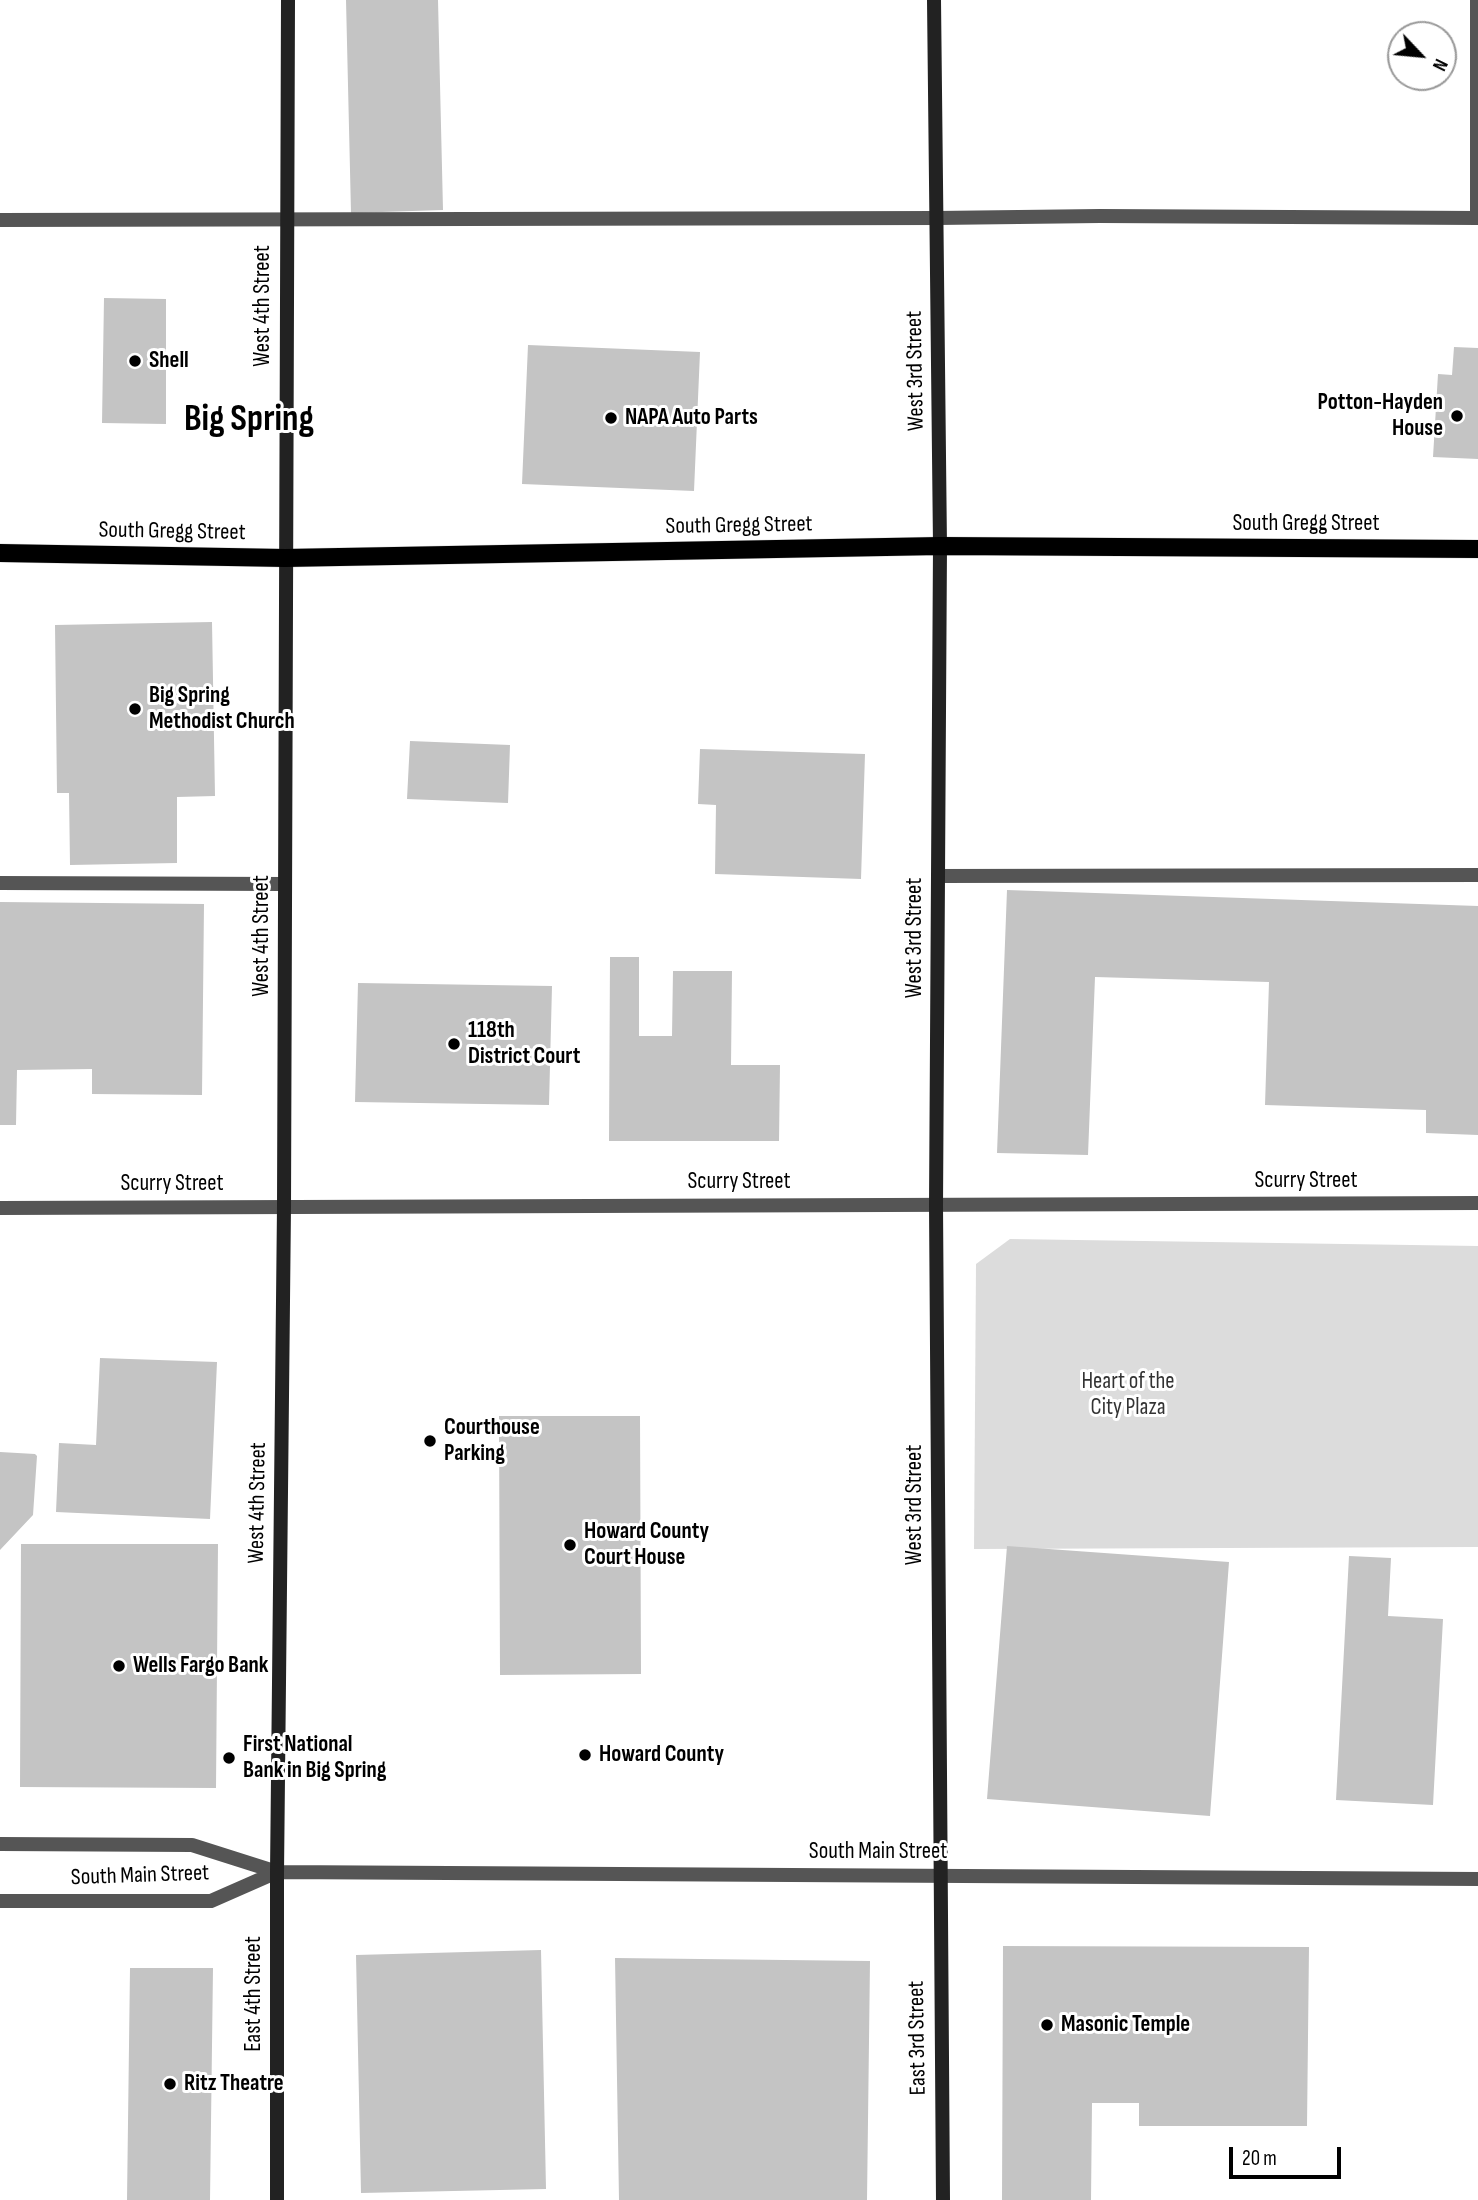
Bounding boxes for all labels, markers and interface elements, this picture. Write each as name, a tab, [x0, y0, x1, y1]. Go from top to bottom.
north arrow	[1387, 21, 1457, 91]
text: N	[1427, 55, 1452, 74]
street label: West 4th Street	[249, 245, 277, 367]
street label: West 3rd Street	[901, 311, 931, 431]
place label: Shell	[149, 347, 189, 375]
marker: Shell	[127, 353, 143, 369]
place label: Potton-Hayden House	[1317, 389, 1443, 443]
district label: Big Spring	[184, 399, 314, 443]
place label: NAPA Auto Parts	[625, 404, 758, 432]
marker: Potton-Hayden House	[1449, 408, 1465, 424]
marker: NAPA Auto Parts	[603, 410, 619, 426]
street label: South Gregg Street	[1232, 510, 1380, 538]
street label: South Gregg Street	[665, 511, 813, 541]
street label: South Gregg Street	[98, 517, 246, 547]
place label: Big Spring Methodist Church	[149, 682, 295, 736]
marker: Big Spring Methodist Church	[127, 701, 143, 717]
street label: West 4th Street	[248, 875, 276, 997]
street label: West 3rd Street	[901, 878, 929, 998]
place label: 118th District Court	[468, 1017, 580, 1071]
marker: 118th District Court	[446, 1036, 462, 1052]
street label: Scurry Street	[1254, 1167, 1358, 1195]
street label: Scurry Street	[687, 1168, 791, 1196]
street label: Scurry Street	[120, 1170, 224, 1198]
park label: Heart of the City Plaza	[1081, 1368, 1175, 1422]
place label: Courthouse Parking	[444, 1414, 540, 1468]
marker: Courthouse Parking	[422, 1433, 438, 1449]
street label: West 4th Street	[243, 1442, 273, 1564]
street label: West 3rd Street	[901, 1445, 929, 1565]
place label: Howard County Court House	[584, 1518, 709, 1572]
marker: Howard County Court House	[562, 1537, 578, 1553]
place label: Wells Fargo Bank	[133, 1652, 268, 1680]
marker: Wells Fargo Bank	[111, 1658, 127, 1674]
place label: First National Bank in Big Spring	[243, 1731, 386, 1785]
place label: Howard County	[599, 1741, 724, 1769]
marker: Howard County	[577, 1747, 593, 1763]
marker: First National Bank in Big Spring	[221, 1750, 237, 1766]
street label: South Main Street	[809, 1838, 947, 1866]
street label: South Main Street	[70, 1860, 210, 1892]
street label: East 4th Street	[240, 1936, 268, 2052]
street label: East 3rd Street	[903, 1980, 933, 2096]
place label: Masonic Temple	[1061, 2011, 1190, 2039]
marker: Masonic Temple	[1039, 2017, 1055, 2033]
place label: Ritz Theatre	[184, 2070, 284, 2098]
marker: Ritz Theatre	[162, 2076, 178, 2092]
scale bar	[1233, 2134, 1345, 2178]
text: 20 m	[1242, 2146, 1277, 2171]

